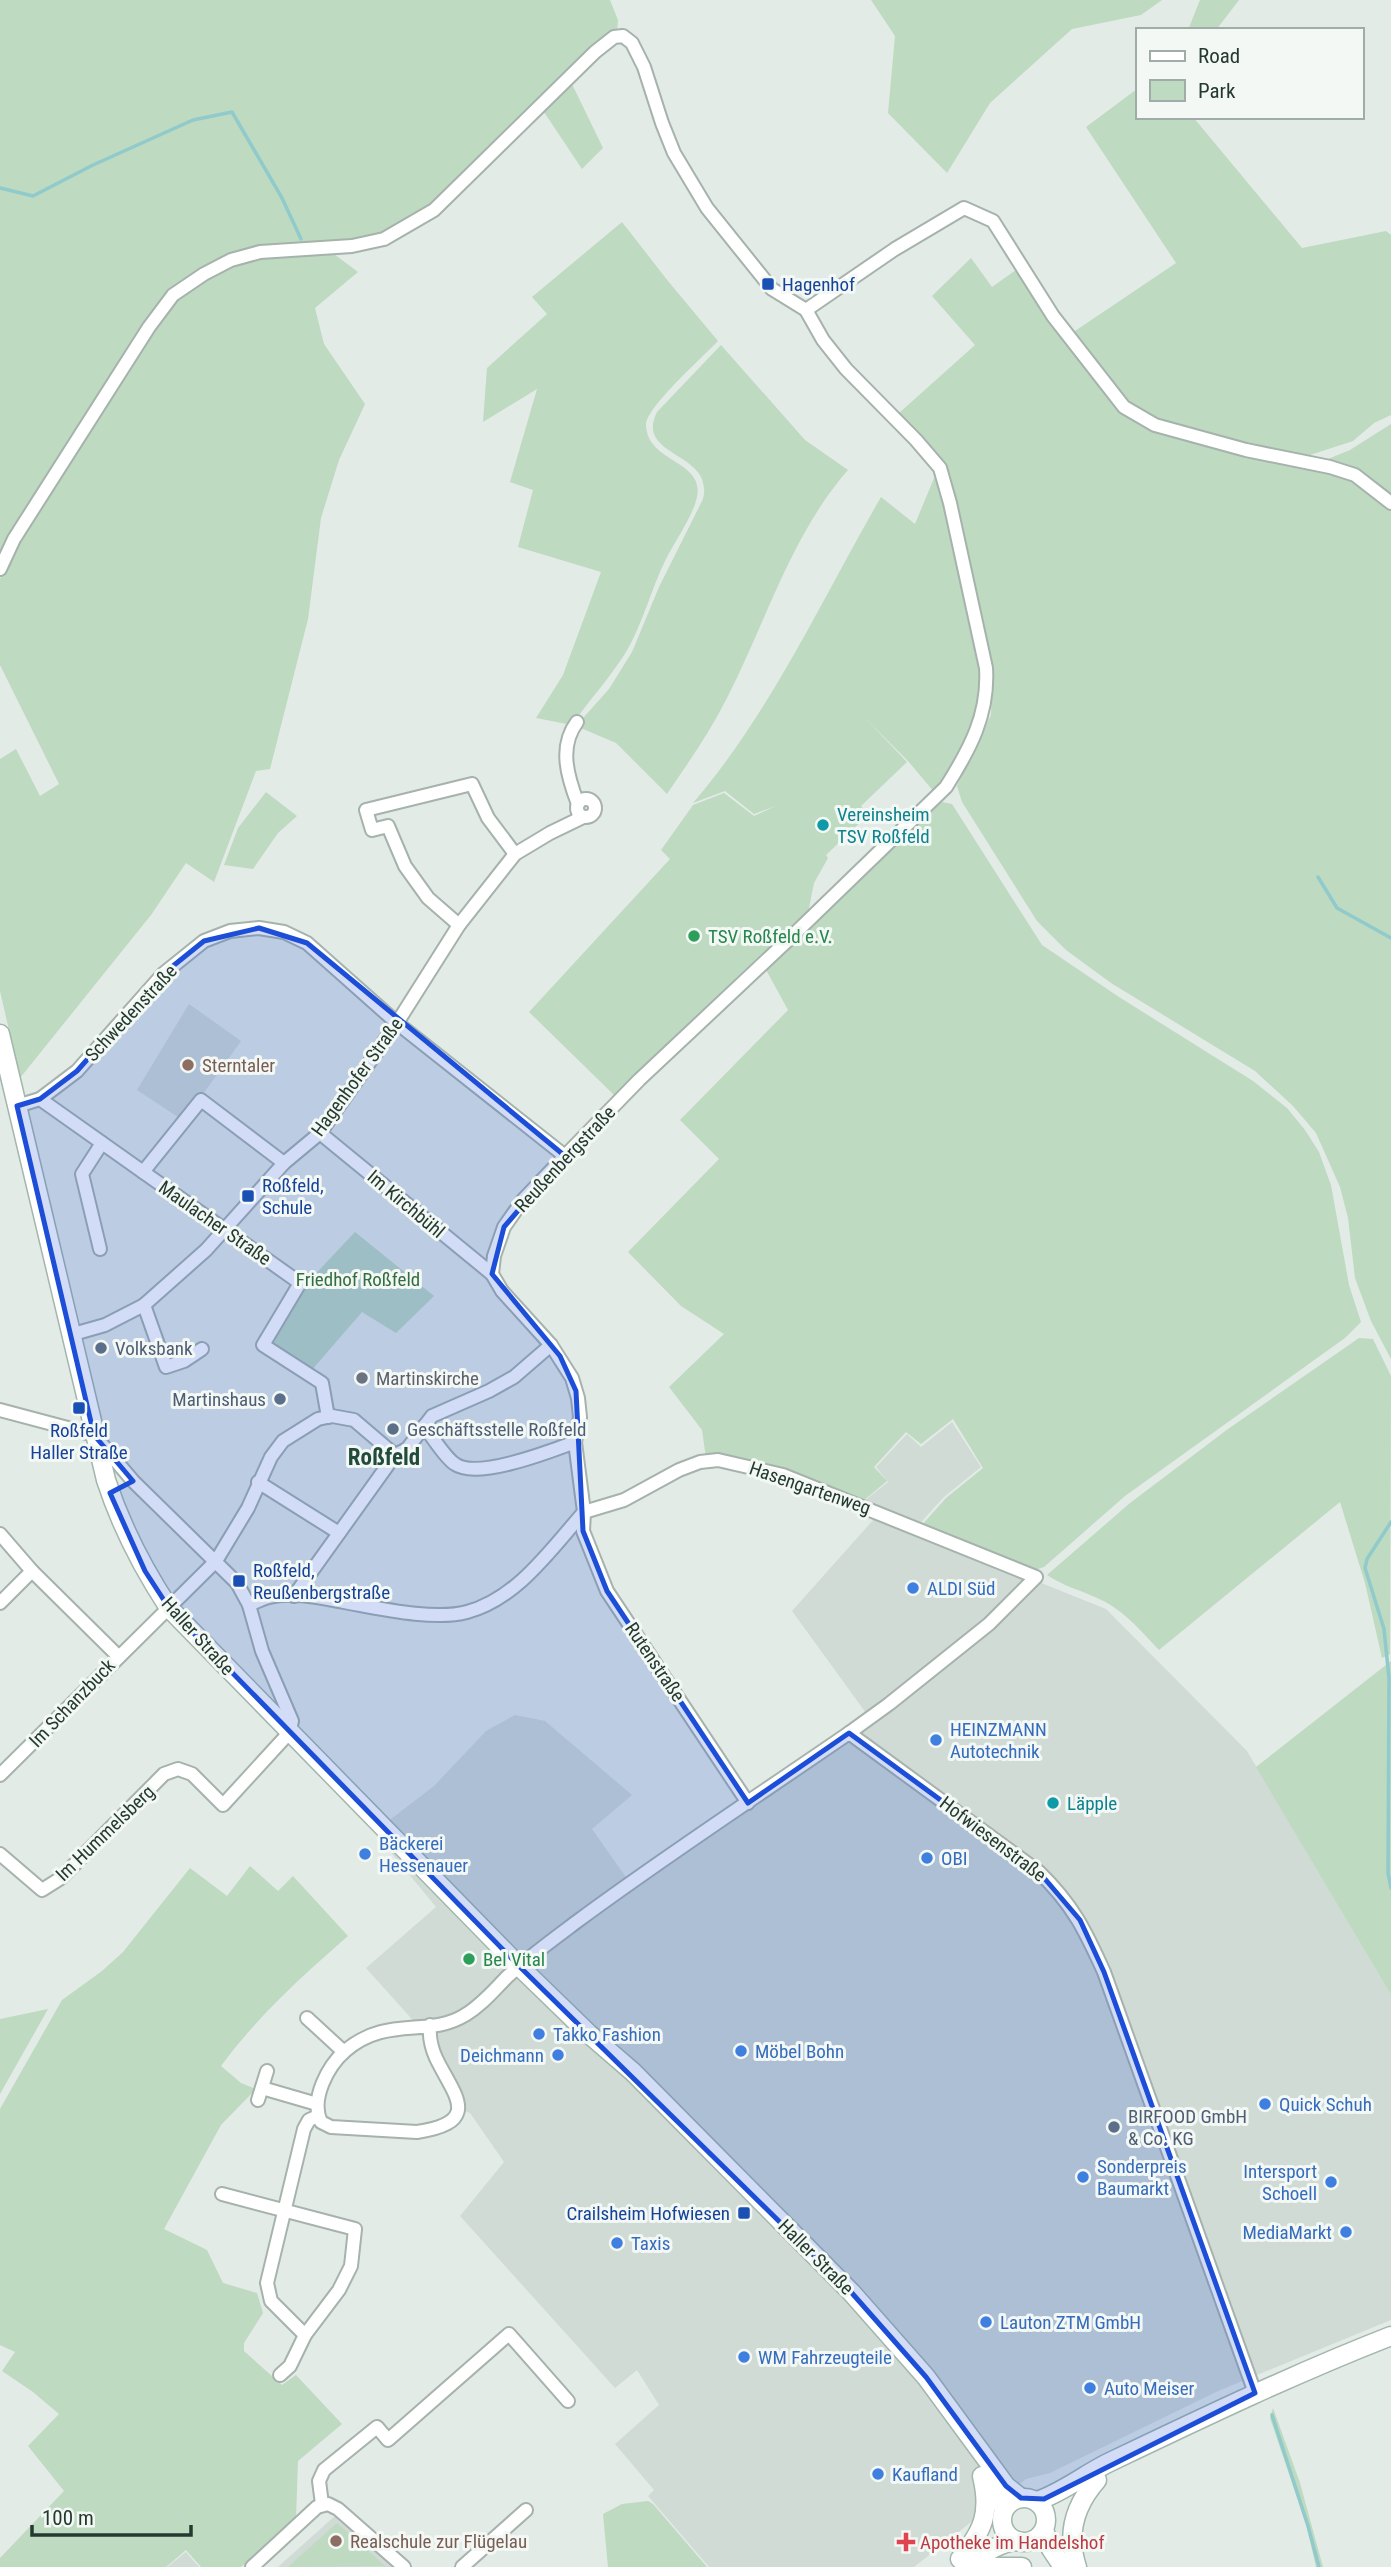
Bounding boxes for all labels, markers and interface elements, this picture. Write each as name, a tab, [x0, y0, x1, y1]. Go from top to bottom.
legend	[1136, 28, 1363, 119]
text: Road	[1198, 44, 1240, 68]
text: Park	[1198, 79, 1236, 103]
place label: Hagenhof	[782, 273, 855, 296]
marker: Hagenhof	[760, 276, 776, 292]
place label: Vereinsheim TSV Roßfeld	[837, 803, 930, 848]
marker: Vereinsheim TSV Roßfeld	[815, 817, 831, 833]
place label: TSV Roßfeld e.V.	[708, 925, 832, 948]
marker: TSV Roßfeld e.V.	[686, 928, 702, 944]
street label: Schwedenstraße	[80, 960, 182, 1066]
street label: Hagenhofer Straße	[306, 1013, 408, 1141]
place label: Sterntaler	[202, 1054, 275, 1077]
marker: Sterntaler	[180, 1057, 196, 1073]
street label: Reußenbergstraße	[510, 1101, 620, 1217]
street label: Im Kirchbühl	[363, 1165, 449, 1243]
place label: Roßfeld, Schule	[262, 1174, 324, 1219]
street label: Maulacher Straße	[154, 1176, 276, 1270]
marker: Roßfeld, Schule	[240, 1188, 256, 1204]
park label: Friedhof Roßfeld	[296, 1268, 420, 1291]
place label: Volksbank	[115, 1337, 193, 1360]
marker: Volksbank	[93, 1340, 109, 1356]
place label: Martinskirche	[376, 1367, 479, 1390]
marker: Martinskirche	[354, 1370, 370, 1386]
place label: Martinshaus	[172, 1388, 266, 1411]
marker: Martinshaus	[272, 1391, 288, 1407]
marker: Roßfeld Haller Straße	[71, 1400, 87, 1416]
place label: Geschäftsstelle Roßfeld	[407, 1418, 586, 1441]
place label: Roßfeld Haller Straße	[30, 1419, 128, 1464]
marker: Geschäftsstelle Roßfeld	[385, 1421, 401, 1437]
district label: Roßfeld	[348, 1444, 420, 1471]
street label: Hasengartenweg	[746, 1456, 874, 1520]
place label: Roßfeld, Reußenbergstraße	[253, 1559, 390, 1604]
marker: Roßfeld, Reußenbergstraße	[231, 1573, 247, 1589]
place label: ALDI Süd	[927, 1577, 995, 1600]
marker: ALDI Süd	[905, 1580, 921, 1596]
street label: Haller Straße	[157, 1592, 239, 1680]
street label: Rutenstraße	[620, 1618, 690, 1706]
street label: Im Schanzbuck	[24, 1654, 120, 1752]
place label: HEINZMANN Autotechnik	[950, 1718, 1047, 1763]
marker: HEINZMANN Autotechnik	[928, 1732, 944, 1748]
street label: Im Hummelsberg	[51, 1780, 159, 1886]
street label: Hofwiesenstraße	[935, 1791, 1051, 1887]
place label: Läpple	[1067, 1792, 1117, 1815]
marker: Läpple	[1045, 1795, 1061, 1811]
place label: Bäckerei Hessenauer	[379, 1832, 468, 1877]
marker: Bäckerei Hessenauer	[357, 1846, 373, 1862]
place label: OBI	[941, 1847, 968, 1870]
marker: OBI	[919, 1850, 935, 1866]
place label: Bel Vital	[483, 1948, 545, 1971]
marker: Bel Vital	[461, 1951, 477, 1967]
place label: Takko Fashion	[553, 2023, 661, 2046]
marker: Takko Fashion	[531, 2026, 547, 2042]
place label: Möbel Bohn	[755, 2040, 844, 2063]
marker: Möbel Bohn	[733, 2043, 749, 2059]
place label: Deichmann	[460, 2044, 544, 2067]
marker: Deichmann	[550, 2047, 566, 2063]
place label: Quick Schuh	[1279, 2093, 1372, 2116]
marker: Quick Schuh	[1257, 2096, 1273, 2112]
place label: BIRFOOD GmbH & Co. KG	[1128, 2105, 1247, 2150]
marker: BIRFOOD GmbH & Co. KG	[1106, 2119, 1122, 2135]
place label: Sonderpreis Baumarkt	[1097, 2155, 1187, 2200]
place label: Intersport Schoell	[1243, 2160, 1317, 2205]
marker: Sonderpreis Baumarkt	[1075, 2169, 1091, 2185]
marker: Intersport Schoell	[1323, 2174, 1339, 2190]
place label: Crailsheim Hofwiesen	[566, 2202, 730, 2225]
marker: Crailsheim Hofwiesen	[736, 2205, 752, 2221]
street label: Haller Straße	[773, 2214, 859, 2300]
place label: MediaMarkt	[1242, 2221, 1332, 2244]
marker: MediaMarkt	[1338, 2224, 1354, 2240]
place label: Taxis	[631, 2232, 670, 2255]
marker: Taxis	[609, 2235, 625, 2251]
place label: Lauton ZTM GmbH	[1000, 2311, 1141, 2334]
marker: Lauton ZTM GmbH	[978, 2314, 994, 2330]
place label: WM Fahrzeugteile	[758, 2346, 892, 2369]
marker: WM Fahrzeugteile	[736, 2349, 752, 2365]
place label: Auto Meiser	[1104, 2377, 1195, 2400]
marker: Auto Meiser	[1082, 2380, 1098, 2396]
place label: Kaufland	[892, 2463, 958, 2486]
marker: Kaufland	[870, 2466, 886, 2482]
scale bar	[32, 2494, 191, 2538]
text: 100 m	[42, 2506, 94, 2530]
place label: Realschule zur Flügelau	[350, 2530, 527, 2553]
place label: Apotheke im Handelshof	[920, 2531, 1104, 2554]
marker: Realschule zur Flügelau	[328, 2533, 344, 2549]
marker: Apotheke im Handelshof	[898, 2534, 914, 2550]

